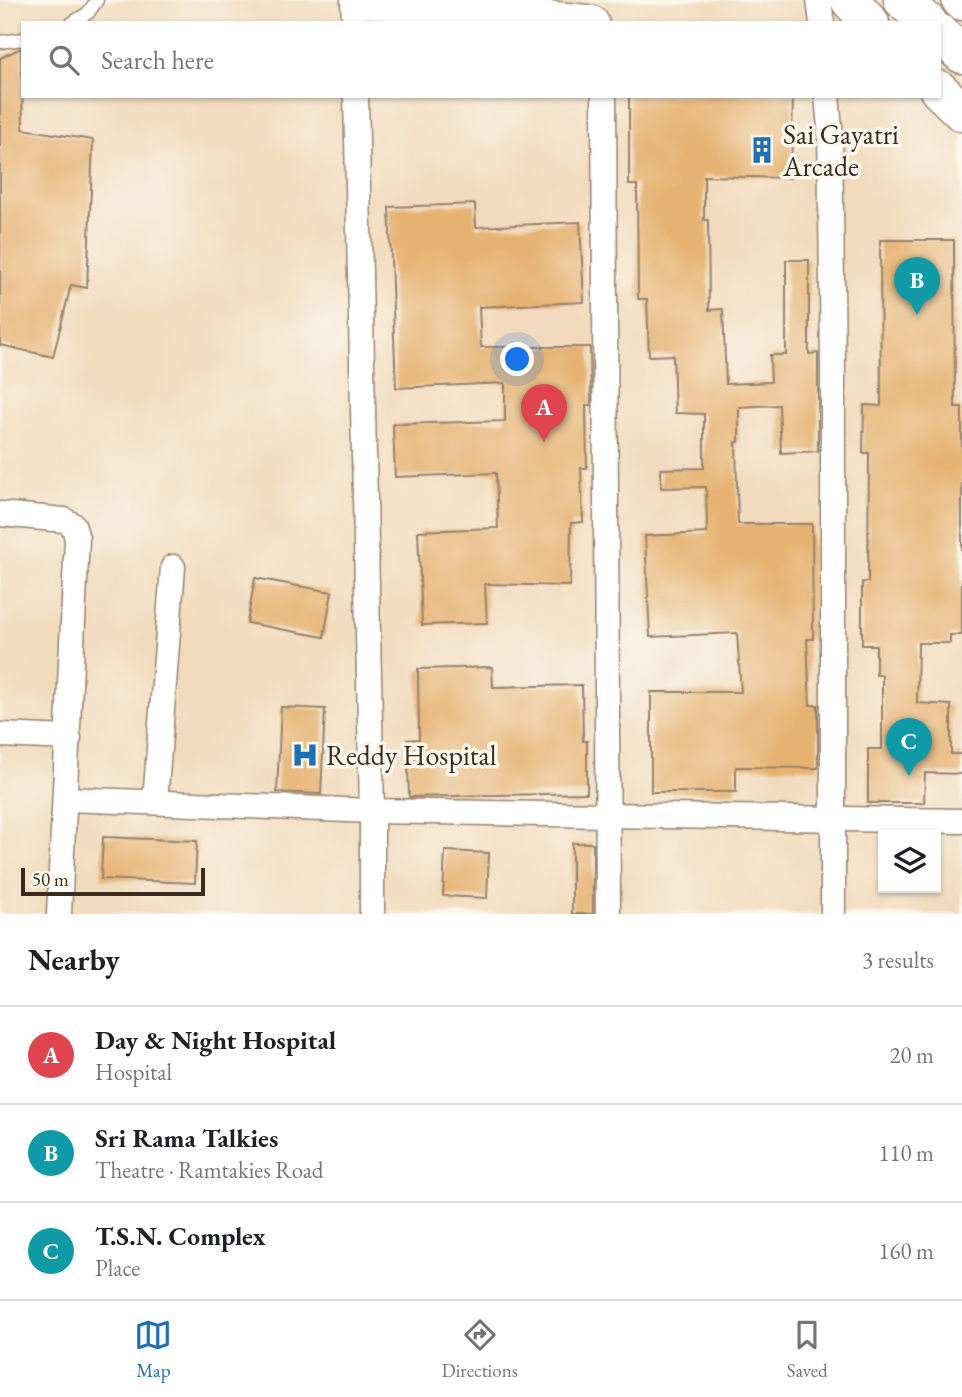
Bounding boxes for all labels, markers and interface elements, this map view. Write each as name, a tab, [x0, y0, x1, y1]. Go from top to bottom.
search box	[21, 21, 941, 98]
icon: search	[45, 41, 83, 79]
text: Search here	[101, 43, 214, 77]
place label: Sai Gayatri Arcade	[782, 116, 899, 184]
building icon: Sai Gayatri Arcade	[747, 135, 777, 165]
pin: B	[894, 257, 940, 315]
your location	[500, 342, 534, 376]
pin: A	[521, 384, 567, 442]
pin: C	[886, 718, 932, 776]
place label: Reddy Hospital	[326, 737, 497, 773]
hospital icon: Reddy Hospital	[290, 740, 320, 770]
map controls	[878, 830, 941, 893]
button: layers	[878, 830, 941, 893]
scale bar	[21, 865, 205, 897]
text: 50 m	[32, 867, 69, 892]
text: Nearby	[28, 940, 120, 979]
text: 3 results	[862, 945, 934, 975]
text: Day & Night Hospital	[95, 1023, 336, 1057]
text: A	[43, 1040, 59, 1070]
text: 20 m	[889, 1040, 934, 1070]
text: Hospital	[95, 1057, 172, 1087]
text: Sri Rama Talkies	[95, 1121, 278, 1155]
text: B	[44, 1138, 58, 1168]
text: 110 m	[878, 1138, 934, 1168]
text: Theatre · Ramtakies Road	[95, 1155, 324, 1185]
text: T.S.N. Complex	[95, 1219, 266, 1253]
text: C	[43, 1236, 59, 1266]
text: 160 m	[878, 1236, 934, 1266]
text: Place	[95, 1253, 140, 1283]
tab: Map	[134, 1316, 172, 1383]
tab: Directions	[441, 1316, 518, 1383]
tab: Saved	[787, 1316, 828, 1383]

